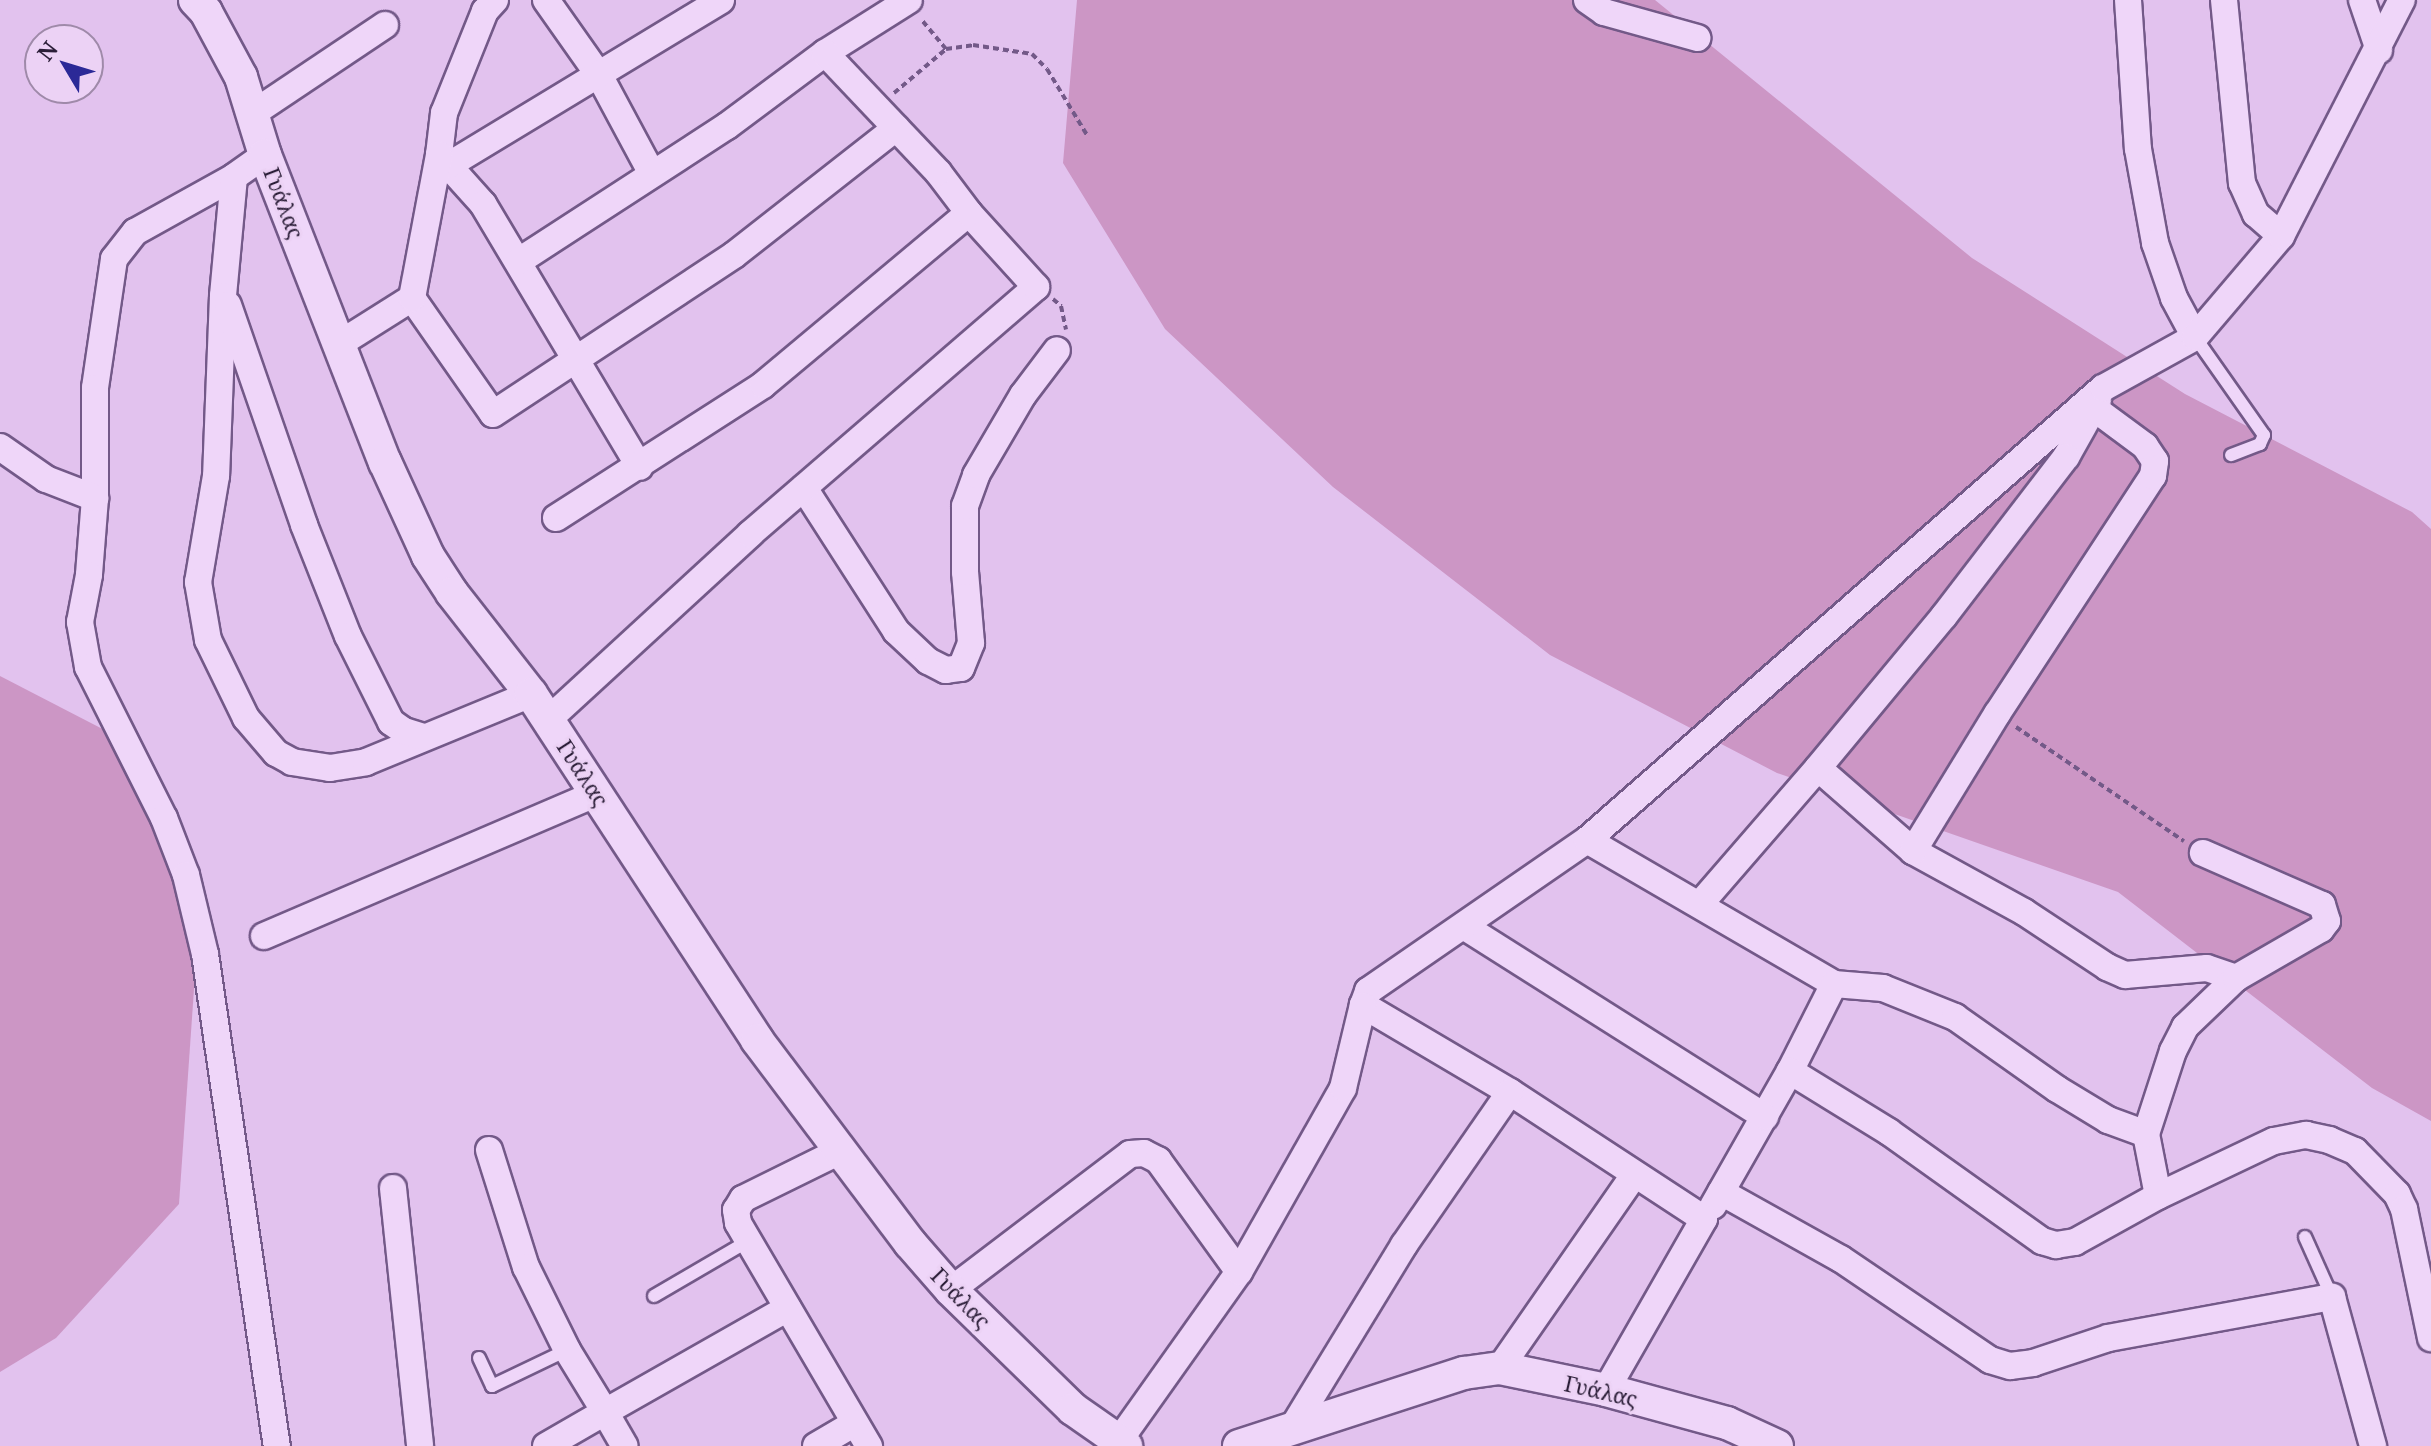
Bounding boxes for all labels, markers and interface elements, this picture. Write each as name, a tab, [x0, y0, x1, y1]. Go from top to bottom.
north arrow	[24, 24, 104, 104]
text: N	[30, 34, 64, 67]
street label: Γυάλας	[258, 164, 310, 242]
street label: Γυάλας	[552, 735, 614, 811]
street label: Γυάλας	[926, 1262, 996, 1334]
street label: Γυάλας	[1562, 1370, 1640, 1412]

